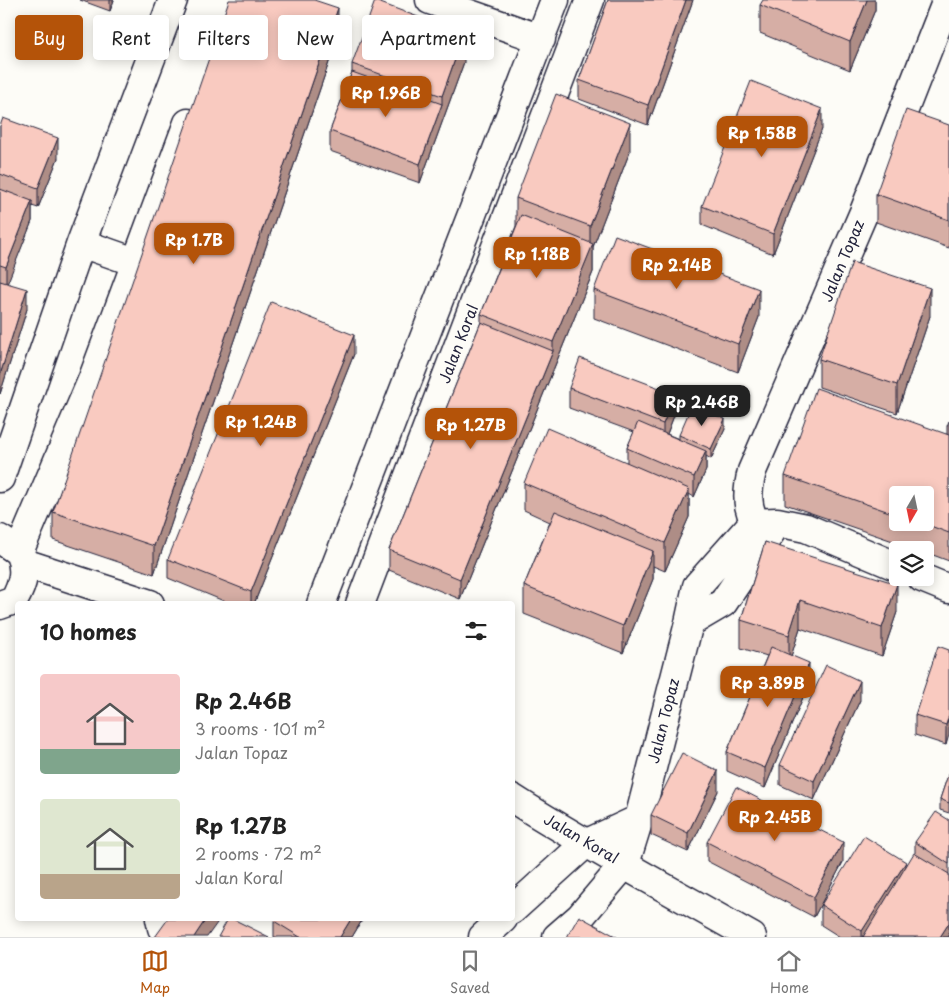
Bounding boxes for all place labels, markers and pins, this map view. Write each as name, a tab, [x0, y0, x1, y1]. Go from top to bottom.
pin: Rp 1.96B	[334, 76, 438, 118]
pin: Rp 1.58B	[710, 116, 814, 158]
pin: Rp 1.7B	[148, 222, 240, 265]
pin: Rp 1.18B	[485, 236, 589, 279]
pin: Rp 2.14B	[625, 248, 729, 290]
pin: Rp 2.46B	[650, 384, 754, 427]
pin: Rp 1.24B	[209, 404, 313, 447]
pin: Rp 1.27B	[419, 408, 523, 450]
pin: Rp 3.89B	[716, 666, 820, 708]
pin: Rp 2.45B	[723, 800, 827, 842]

